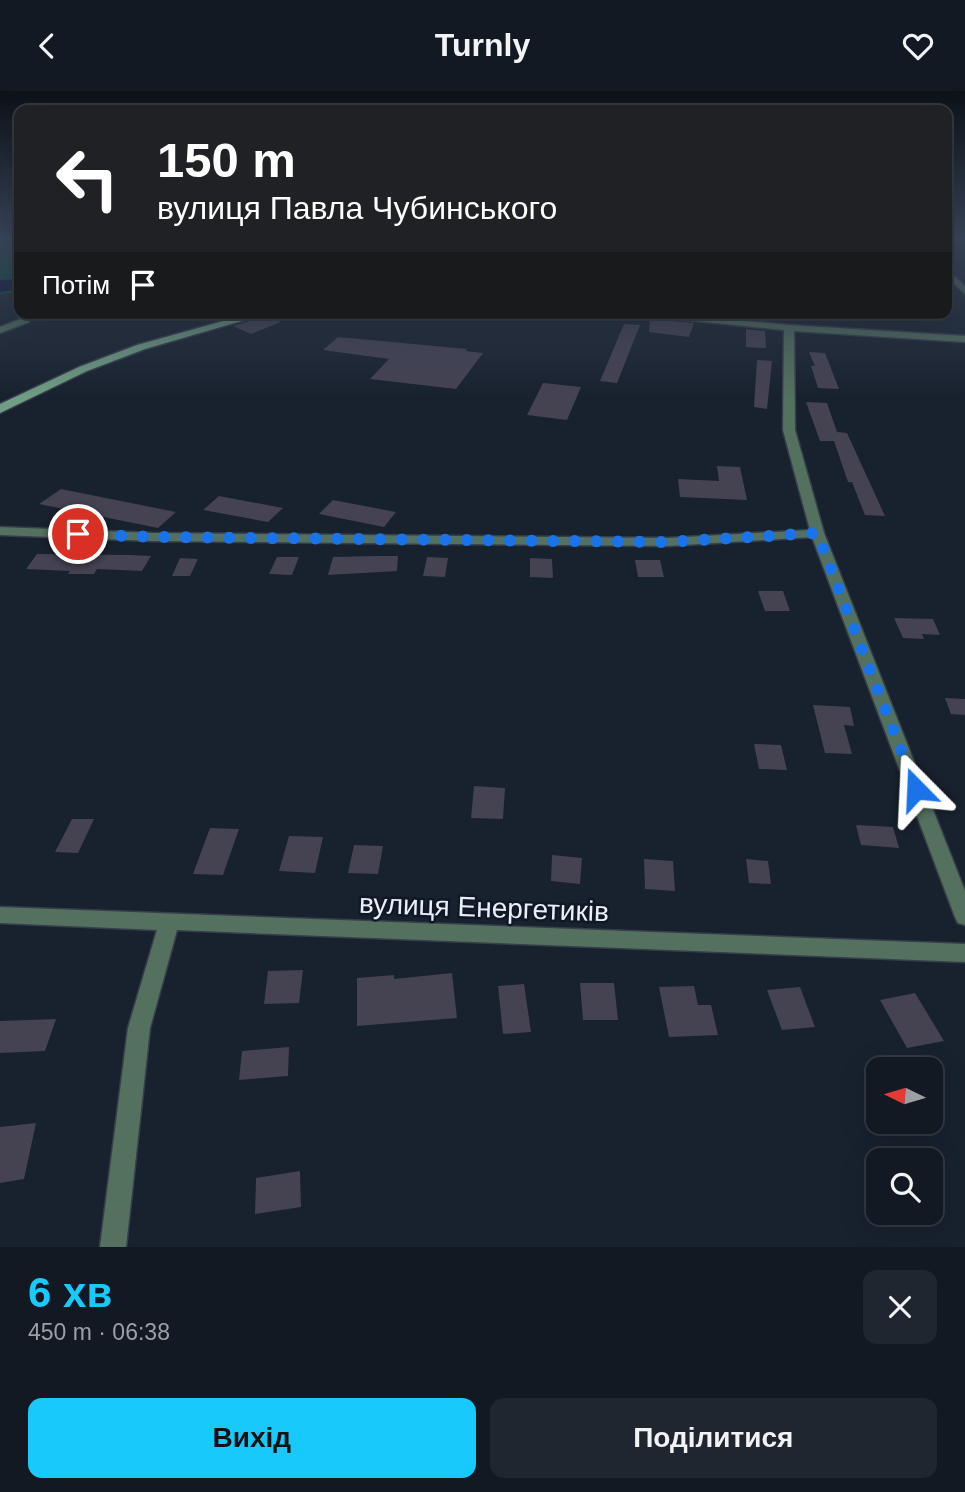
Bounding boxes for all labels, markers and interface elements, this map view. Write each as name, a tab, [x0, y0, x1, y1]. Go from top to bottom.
icon: back	[28, 27, 66, 65]
text: Turnly	[435, 27, 530, 63]
icon: heart	[899, 27, 937, 65]
icon: left	[42, 133, 133, 224]
text: 150 m	[157, 133, 296, 187]
text: вулиця Павла Чубинського	[157, 190, 557, 226]
icon: arrive	[124, 266, 162, 304]
text: Потім	[42, 270, 110, 300]
pin	[48, 504, 108, 564]
icon: arrive	[59, 515, 97, 553]
position arrow	[879, 752, 953, 826]
street label: вулиця Енергетиків	[359, 888, 609, 927]
north arrow	[866, 1057, 943, 1134]
map controls	[866, 1057, 943, 1225]
button: search	[866, 1148, 943, 1225]
text: 6 хв	[28, 1269, 112, 1316]
button: close	[863, 1270, 937, 1344]
text: 450 m · 06:38	[28, 1319, 170, 1345]
button: Вихід	[28, 1398, 476, 1478]
button: Поділитися	[490, 1398, 937, 1478]

